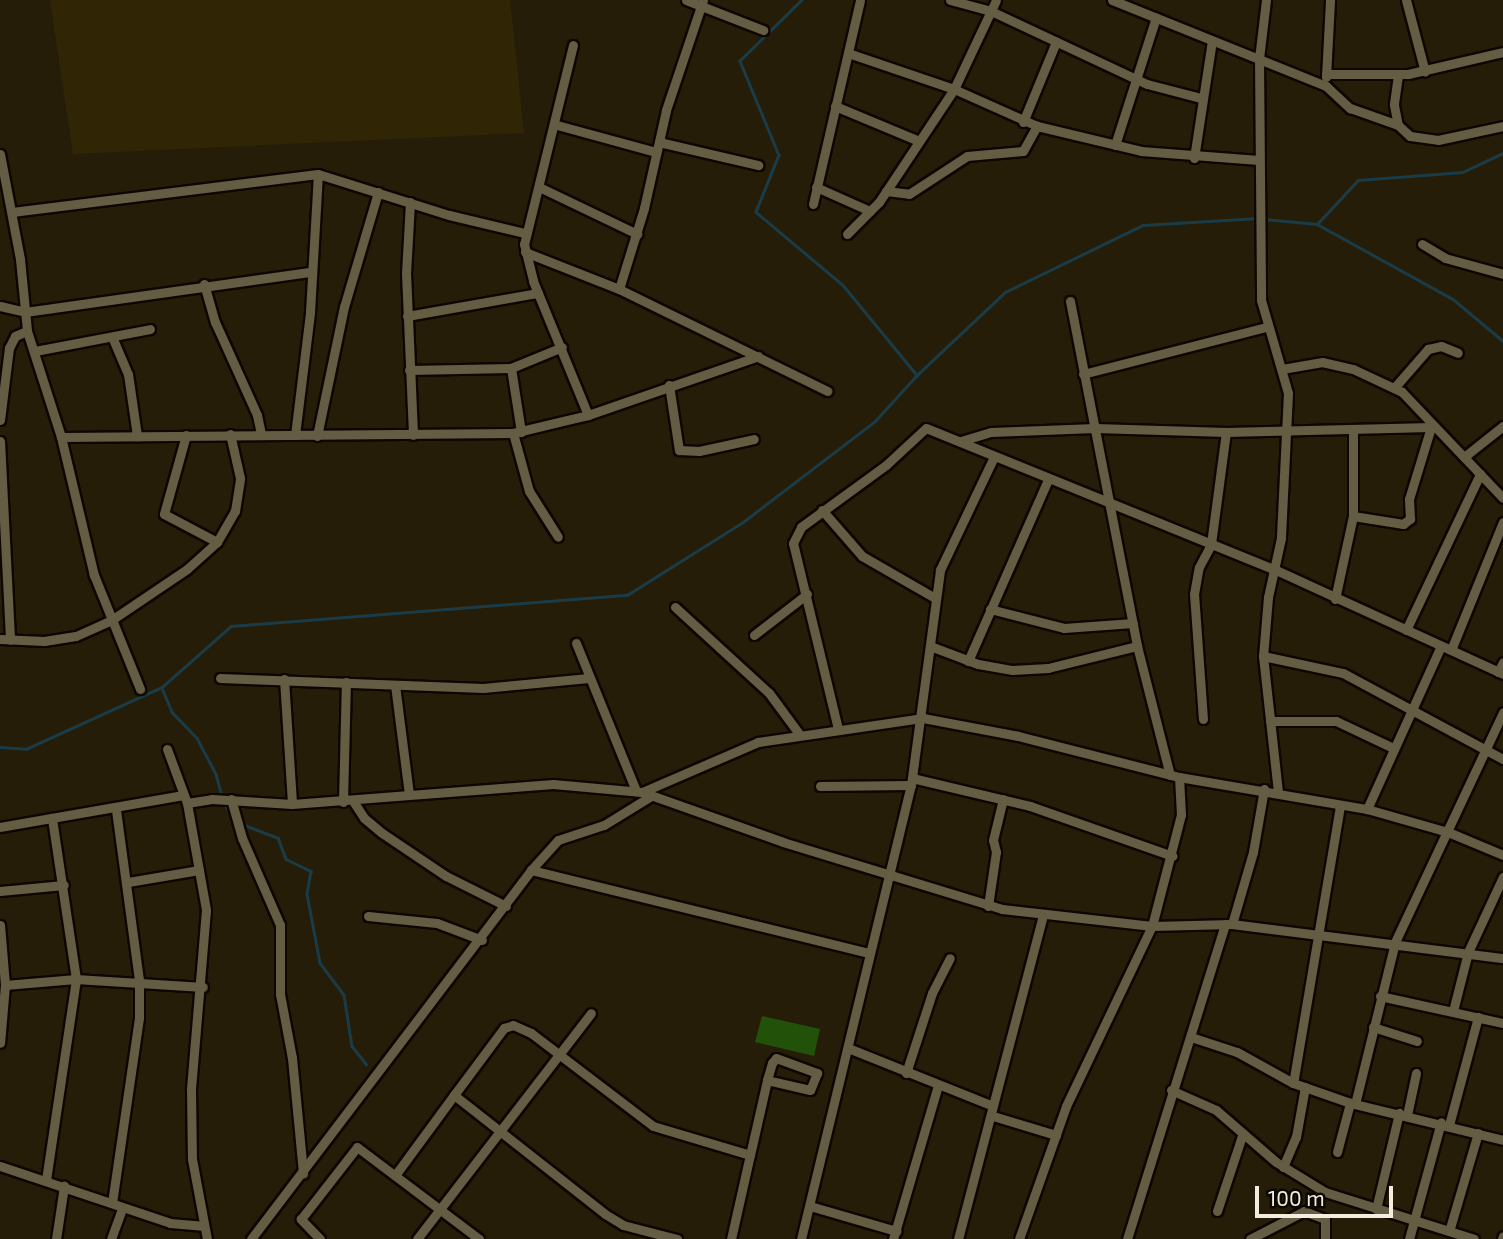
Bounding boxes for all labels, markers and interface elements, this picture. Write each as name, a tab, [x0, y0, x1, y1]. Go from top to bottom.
scale bar	[1258, 1172, 1396, 1216]
text: 100 m	[1268, 1185, 1325, 1210]

